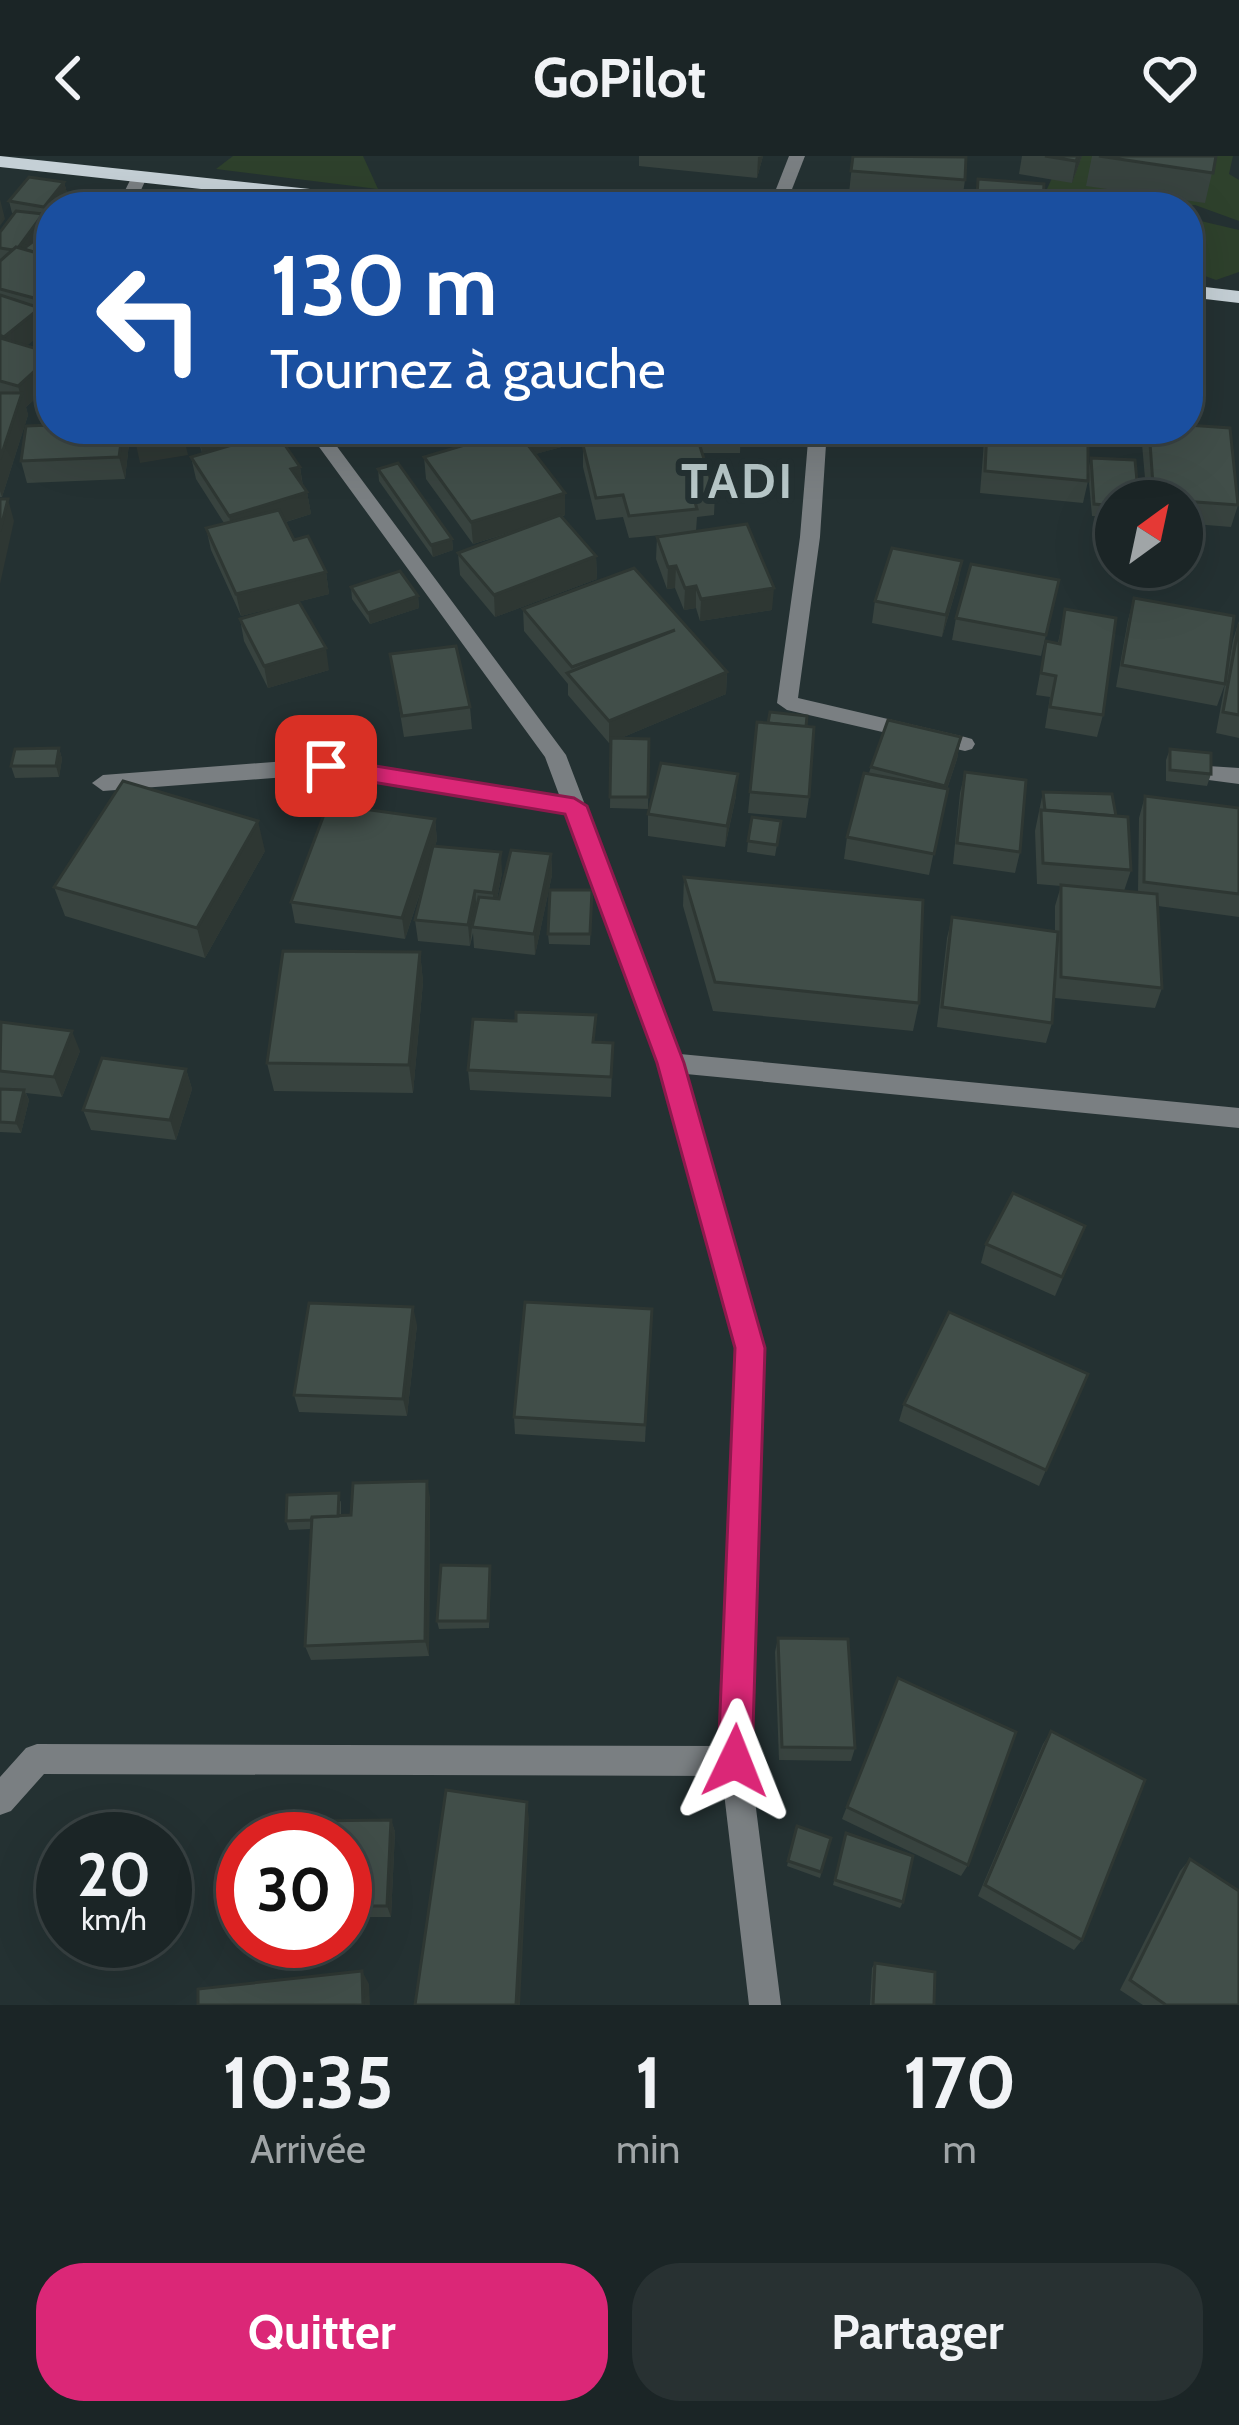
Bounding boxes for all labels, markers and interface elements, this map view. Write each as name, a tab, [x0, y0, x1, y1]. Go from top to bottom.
icon: back	[36, 45, 102, 111]
text: GoPilot	[533, 45, 706, 111]
icon: heart	[1137, 45, 1203, 111]
text: 130 m	[270, 234, 497, 336]
icon: left	[72, 240, 228, 396]
text: Tournez à gauche	[270, 336, 666, 402]
district label: TADI	[681, 452, 795, 510]
north arrow	[1095, 480, 1203, 588]
map controls	[1095, 480, 1203, 588]
pin	[275, 715, 377, 817]
icon: arrive	[293, 733, 359, 799]
position arrow	[672, 1698, 798, 1824]
speed limit sign: 30	[216, 1812, 372, 1968]
text: 20	[77, 1838, 151, 1911]
text: km/h	[81, 1901, 147, 1938]
text: 10:35	[223, 2039, 393, 2126]
text: 1	[635, 2039, 661, 2126]
text: 170	[903, 2039, 1016, 2126]
text: Arrivée	[250, 2125, 366, 2173]
text: min	[616, 2125, 680, 2173]
text: m	[943, 2125, 977, 2173]
button: Quitter	[36, 2263, 608, 2401]
button: Partager	[632, 2263, 1203, 2401]

